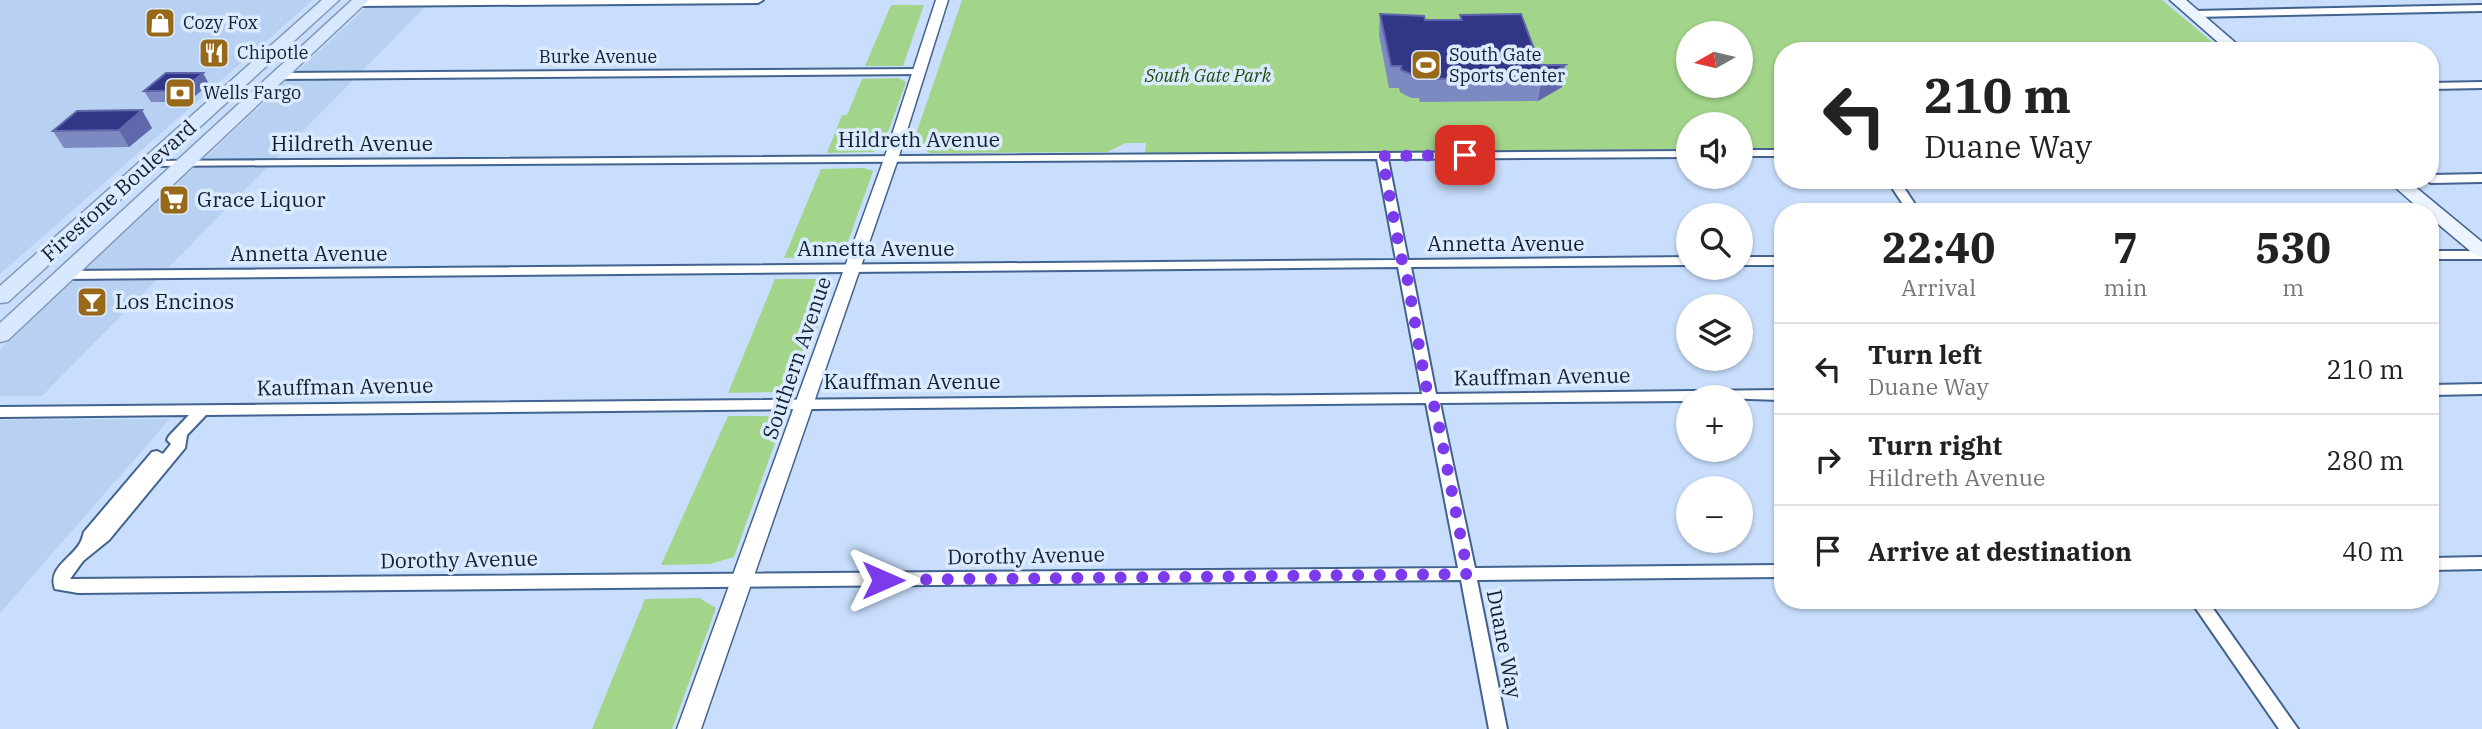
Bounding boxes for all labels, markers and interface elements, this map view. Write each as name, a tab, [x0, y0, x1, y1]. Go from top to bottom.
shop icon: Cozy Fox	[143, 6, 177, 40]
place label: Cozy Fox	[183, 11, 258, 34]
north arrow	[1676, 21, 1754, 98]
map controls	[1676, 21, 1753, 553]
restaurant icon: Chipotle	[197, 36, 231, 70]
place label: Chipotle	[237, 41, 308, 64]
place label: South Gate Sports Center	[1449, 43, 1565, 87]
street label: Burke Avenue	[539, 45, 657, 68]
sports icon: South Gate Sports Center	[1409, 48, 1443, 82]
text: 210 m	[1924, 63, 2071, 126]
park label: South Gate Park	[1144, 64, 1272, 87]
icon: left	[1809, 70, 1900, 161]
bank icon: Wells Fargo	[163, 76, 197, 110]
place label: Wells Fargo	[203, 81, 301, 104]
button: sound	[1676, 112, 1753, 189]
street label: Firestone Boulevard	[35, 113, 202, 267]
street label: Hildreth Avenue	[838, 125, 1000, 153]
pin	[1435, 125, 1495, 185]
text: Duane Way	[1924, 125, 2092, 167]
street label: Hildreth Avenue	[271, 129, 433, 157]
icon: arrive	[1446, 136, 1484, 174]
supermarket icon: Grace Liquor	[157, 183, 191, 217]
place label: Grace Liquor	[197, 185, 326, 213]
button: search	[1676, 203, 1753, 280]
text: 22:40	[1882, 220, 1996, 275]
text: 7	[2113, 220, 2138, 275]
text: 530	[2255, 220, 2331, 275]
street label: Annetta Avenue	[1427, 229, 1585, 257]
street label: Annetta Avenue	[797, 234, 955, 262]
street label: Annetta Avenue	[230, 239, 388, 267]
text: Arrival	[1901, 272, 1976, 302]
text: min	[2104, 272, 2147, 302]
text: m	[2282, 272, 2304, 302]
street label: Southern Avenue	[755, 273, 837, 443]
bar icon: Los Encinos	[75, 285, 109, 319]
place label: Los Encinos	[115, 287, 234, 315]
button: layers	[1676, 294, 1753, 371]
text: Turn left	[1868, 337, 1982, 371]
icon: left	[1809, 350, 1847, 388]
text: 210 m	[2326, 352, 2404, 386]
street label: Kauffman Avenue	[1453, 360, 1631, 392]
street label: Kauffman Avenue	[824, 367, 1000, 395]
street label: Kauffman Avenue	[256, 370, 434, 402]
text: Duane Way	[1868, 371, 1989, 401]
button: +	[1676, 385, 1753, 462]
text: Turn right	[1868, 428, 2002, 462]
icon: right	[1809, 441, 1847, 479]
text: 280 m	[2326, 443, 2404, 477]
text: Hildreth Avenue	[1868, 462, 2045, 492]
button: −	[1676, 476, 1753, 553]
icon: arrive	[1809, 532, 1847, 570]
text: Arrive at destination	[1868, 534, 2132, 568]
text: 40 m	[2342, 534, 2404, 568]
street label: Dorothy Avenue	[947, 540, 1105, 570]
position arrow	[846, 543, 920, 617]
street label: Dorothy Avenue	[380, 544, 538, 574]
street label: Duane Way	[1481, 587, 1529, 701]

